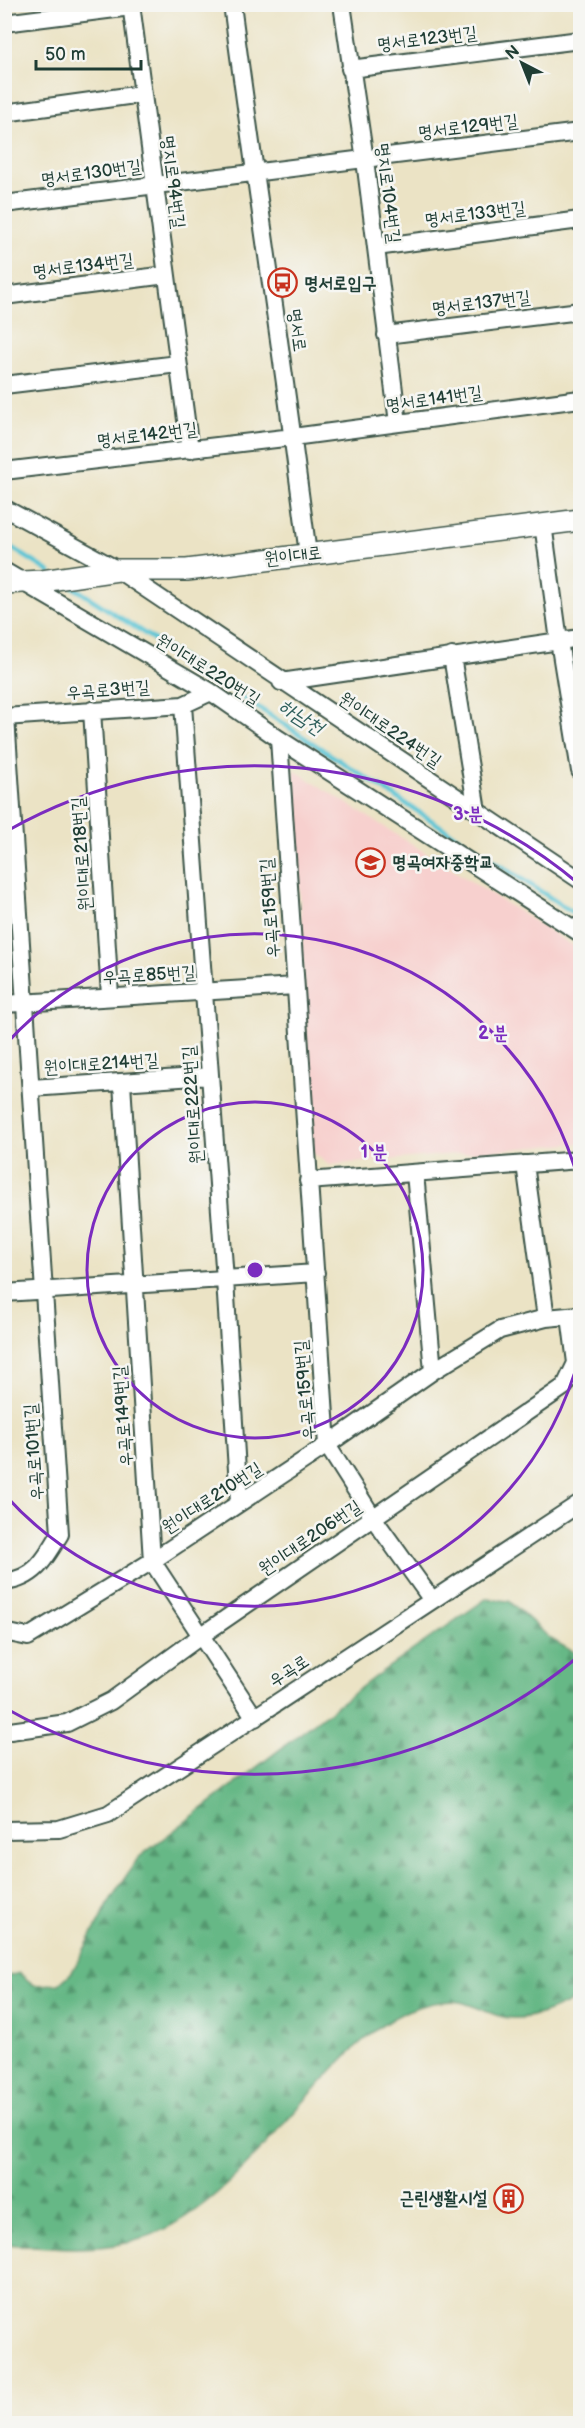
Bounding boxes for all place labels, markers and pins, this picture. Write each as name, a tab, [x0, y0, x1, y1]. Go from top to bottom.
bus stop icon: 명서로입구	[267, 267, 299, 299]
place label: 명서로입구	[304, 273, 376, 294]
school or university icon: 명곡여자중학교	[355, 846, 387, 878]
place label: 명곡여자중학교	[392, 852, 493, 873]
centre of rings	[245, 1260, 265, 1280]
building icon: 근린생활시설	[492, 2182, 524, 2214]
place label: 근린생활시설	[400, 2188, 488, 2209]

